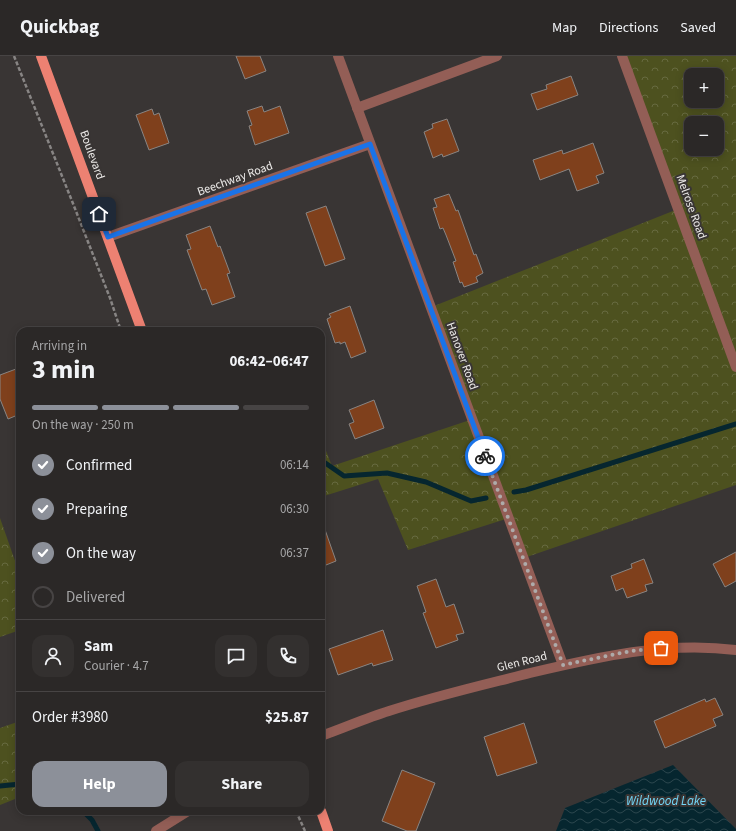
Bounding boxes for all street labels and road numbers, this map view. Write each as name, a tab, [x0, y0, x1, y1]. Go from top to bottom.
street label: Boulevard	[75, 128, 109, 182]
street label: Beechway Road	[195, 157, 275, 201]
street label: Melrose Road	[671, 172, 711, 242]
street label: Hanover Road	[442, 320, 482, 392]
street label: Glen Road	[495, 648, 549, 676]

